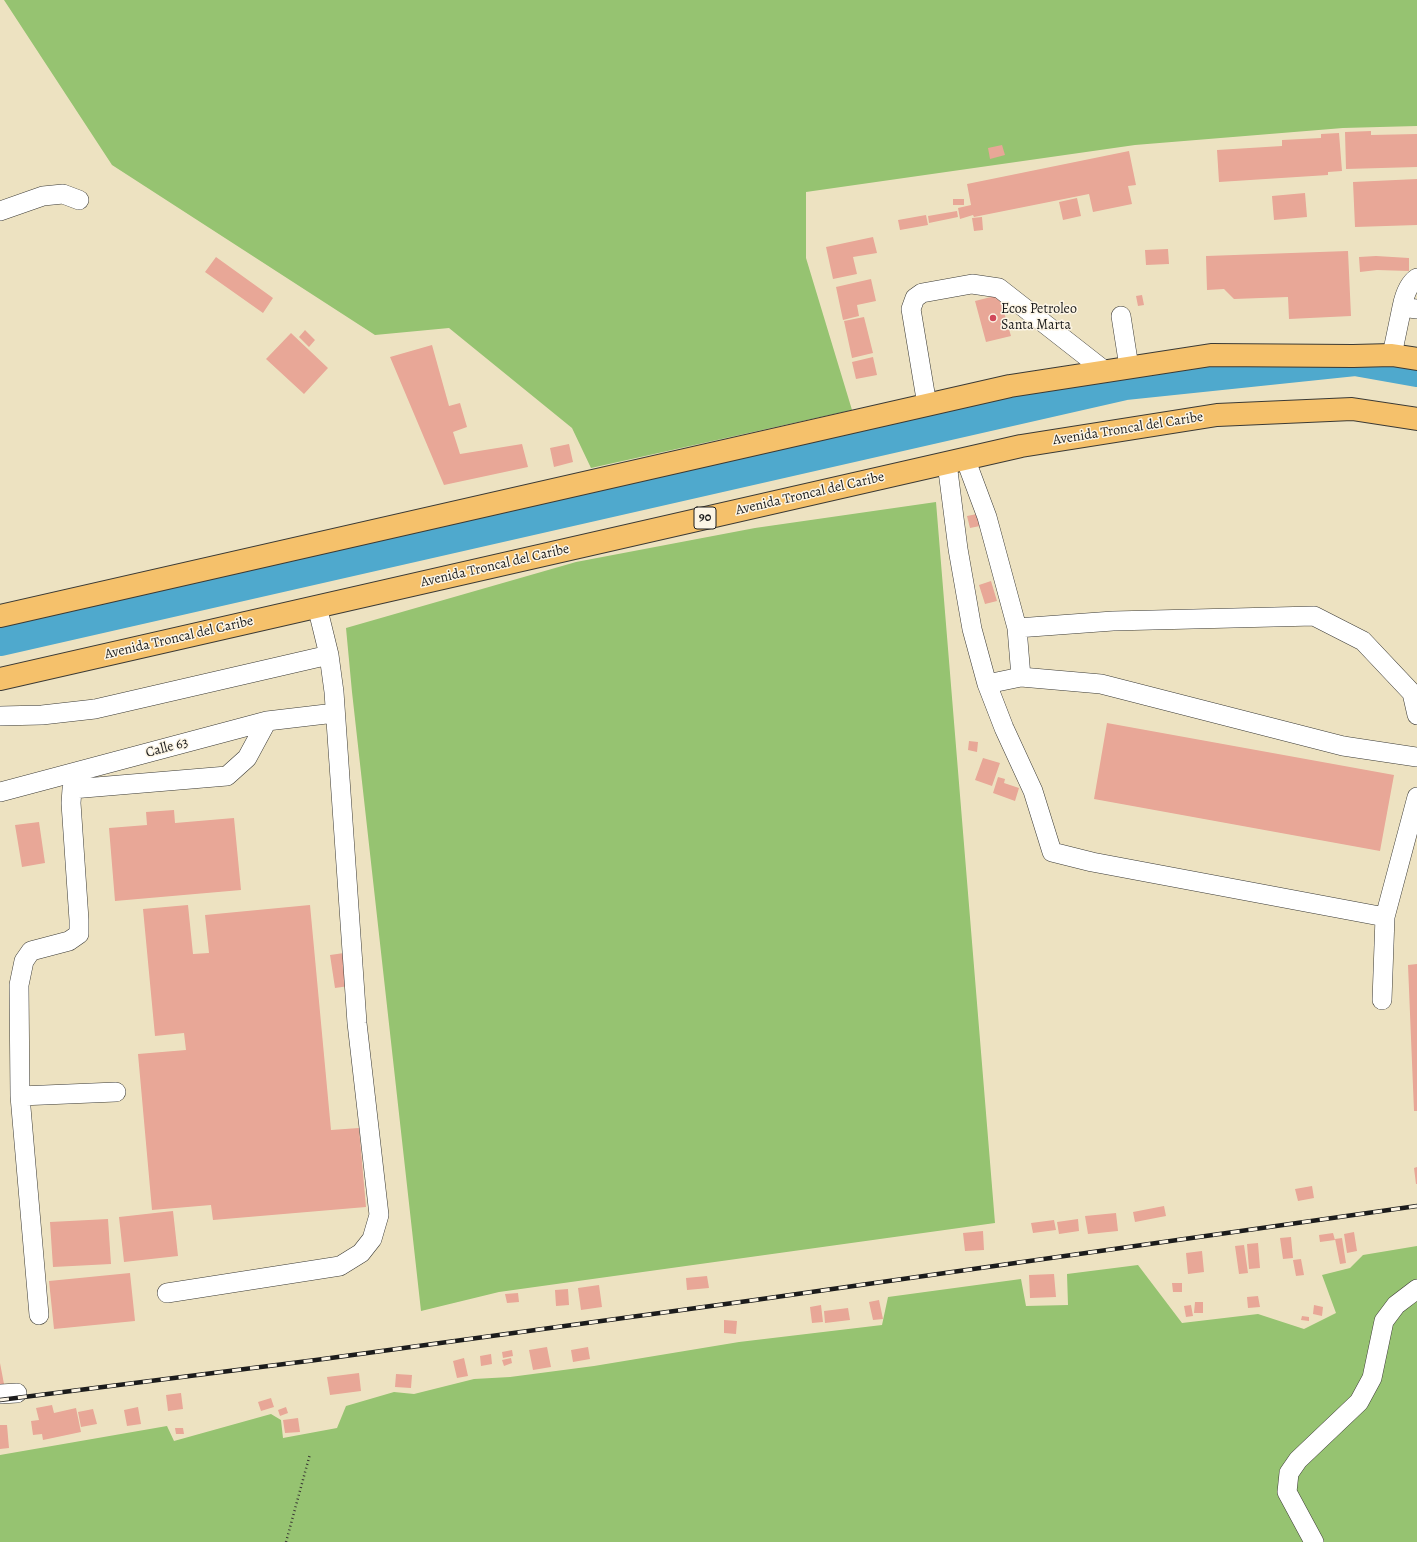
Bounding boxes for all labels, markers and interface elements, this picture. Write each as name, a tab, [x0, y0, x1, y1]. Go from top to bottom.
place label: Ecos Petroleo Santa Marta	[1001, 302, 1077, 334]
marker: Ecos Petroleo Santa Marta	[988, 313, 998, 323]
street label: Avenida Troncal del Caribe	[1052, 409, 1204, 449]
street label: Avenida Troncal del Caribe	[734, 469, 886, 519]
road number: 90	[694, 507, 716, 529]
street label: Avenida Troncal del Caribe	[419, 541, 571, 591]
street label: Avenida Troncal del Caribe	[103, 613, 255, 663]
street label: Calle 63	[144, 734, 190, 762]

